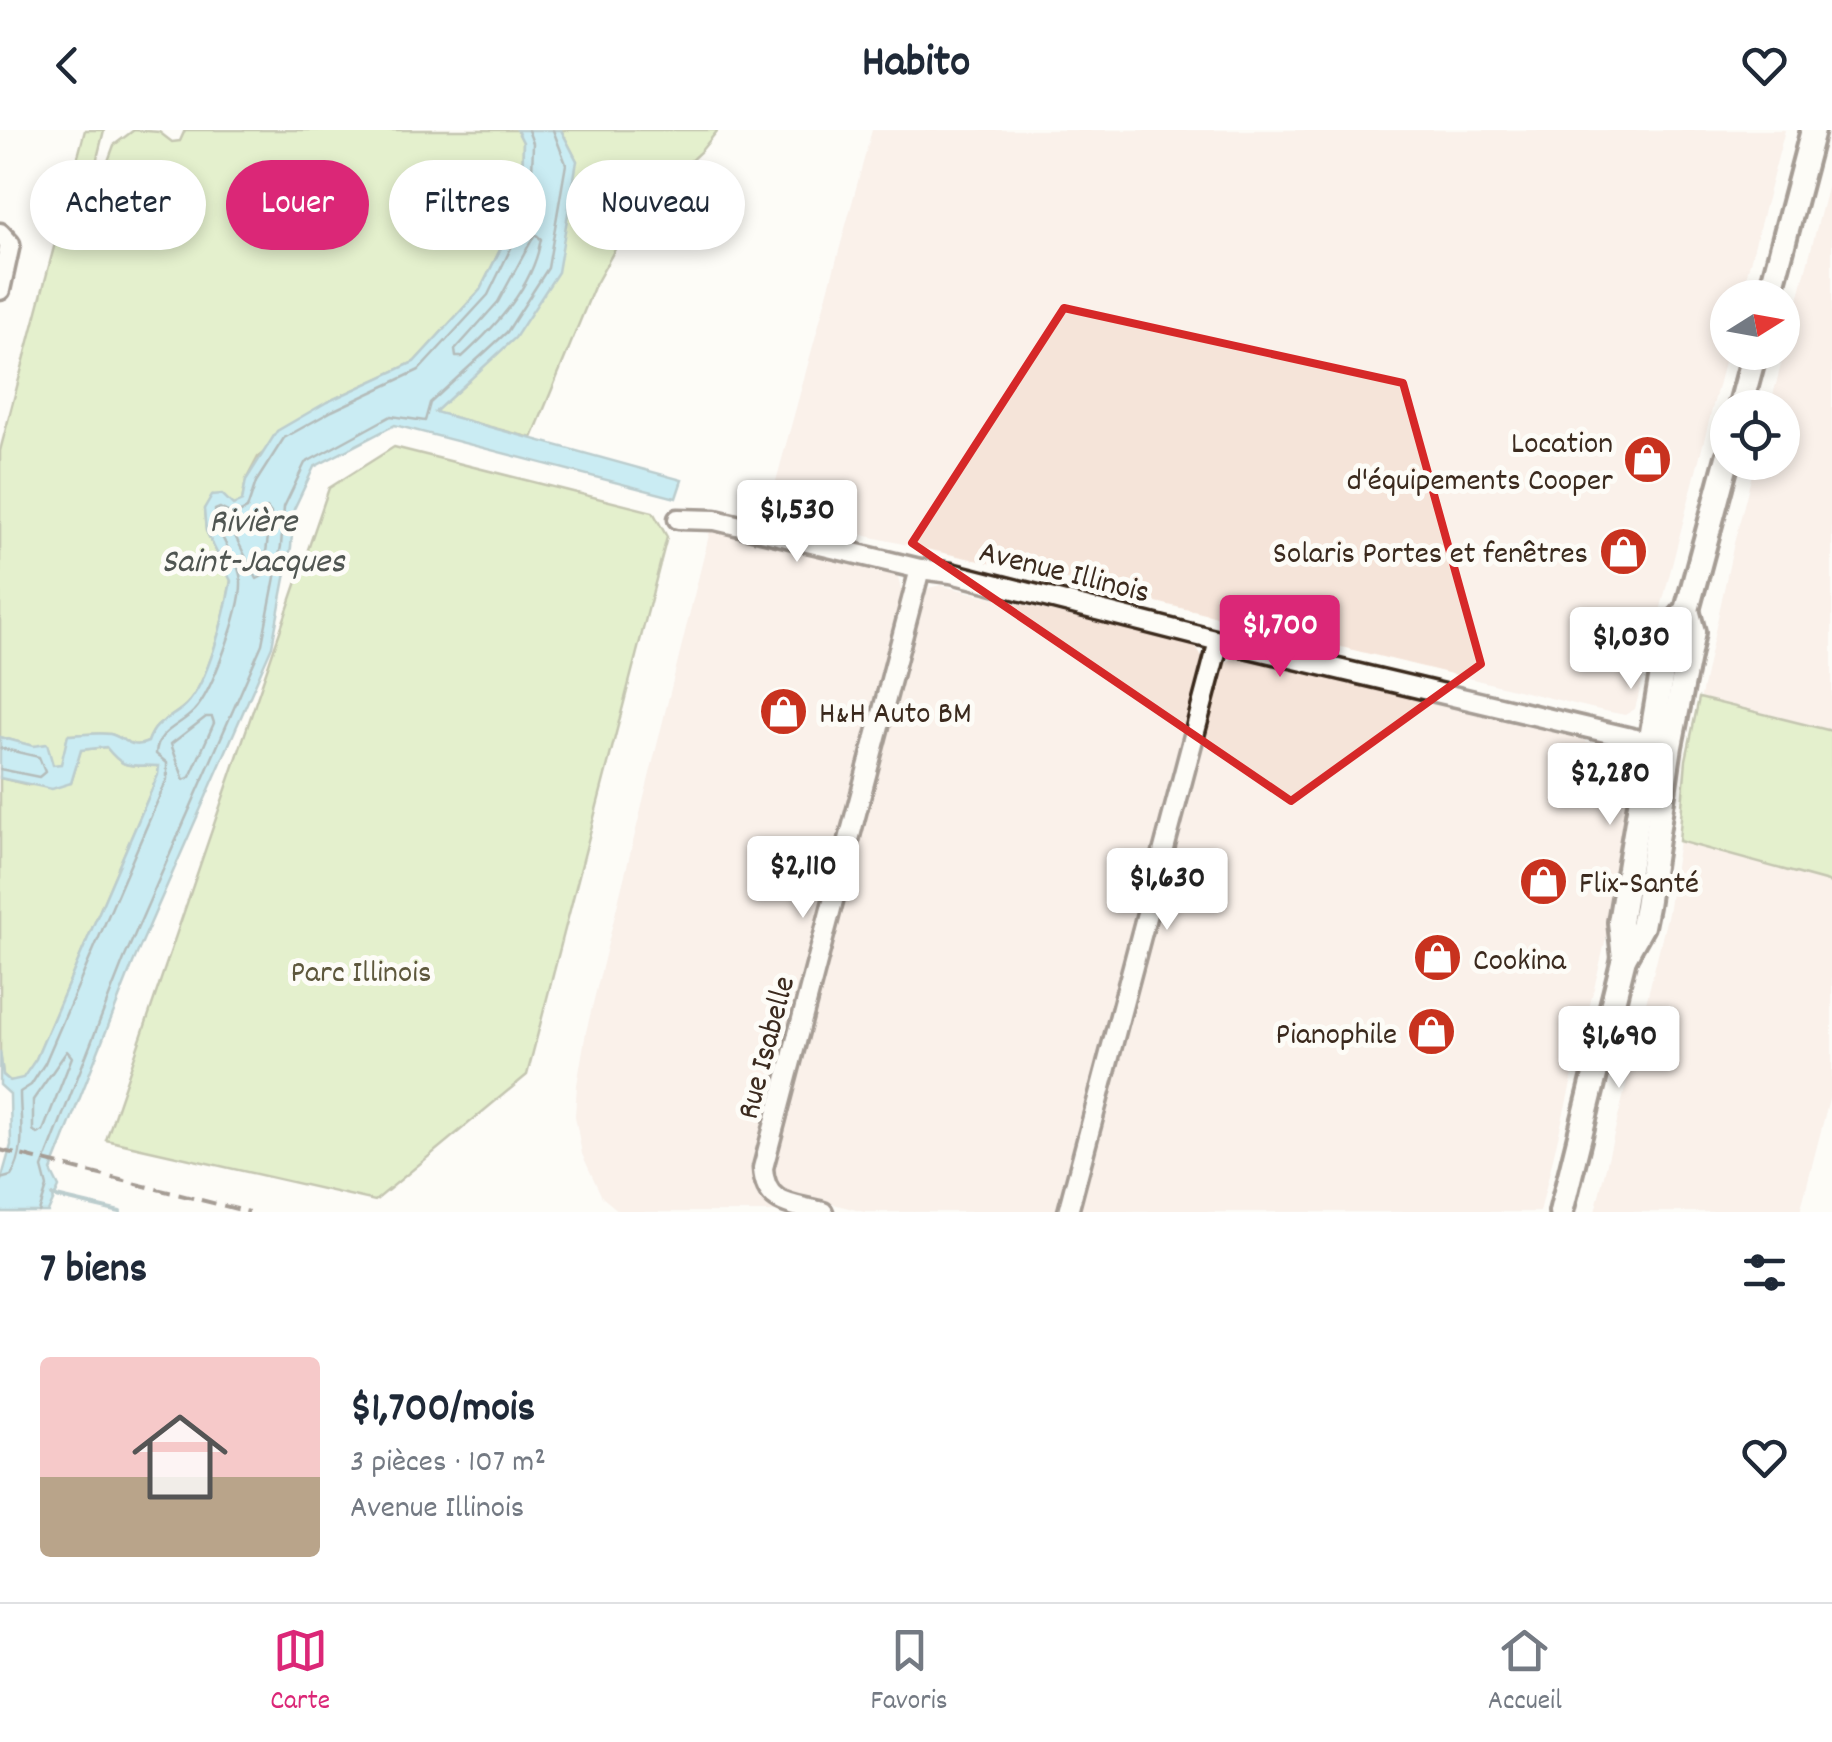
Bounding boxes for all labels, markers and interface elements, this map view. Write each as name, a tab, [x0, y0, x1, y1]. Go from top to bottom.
text: Habito	[862, 33, 970, 97]
icon: back	[40, 38, 95, 93]
icon: heart	[1737, 38, 1792, 93]
chip: Acheter	[30, 160, 206, 250]
chip: Louer	[226, 160, 369, 250]
chip: Filtres	[389, 160, 546, 250]
chip: Nouveau	[566, 160, 745, 250]
north arrow	[1710, 280, 1800, 370]
map controls	[1710, 280, 1800, 480]
button: locate	[1710, 390, 1800, 480]
place label: Location d'équipements Cooper	[1347, 423, 1613, 506]
shop icon: Location d'équipements Cooper	[1622, 433, 1674, 485]
pin: $1,530	[716, 480, 878, 565]
text: $1,530	[759, 489, 835, 535]
water label: Rivière Saint-Jacques	[161, 499, 346, 589]
shop icon: Solaris Portes et fenêtres	[1597, 525, 1649, 577]
street label: Avenue Illinois	[974, 531, 1154, 618]
place label: Solaris Portes et fenêtres	[1273, 533, 1588, 579]
pin: $1,700	[1199, 595, 1361, 680]
text: $1,700	[1242, 604, 1318, 650]
pin: $1,030	[1550, 607, 1712, 692]
text: $1,030	[1592, 616, 1670, 662]
shop icon: H&H Auto BM	[758, 685, 810, 737]
place label: H&H Auto BM	[819, 693, 972, 739]
pin: $2,280	[1529, 743, 1691, 828]
text: $2,280	[1570, 752, 1650, 798]
pin: $2,110	[722, 836, 884, 921]
text: $2,110	[769, 845, 837, 891]
pin: $1,630	[1086, 848, 1248, 933]
shop icon: Flix-Santé	[1518, 855, 1570, 907]
text: $1,630	[1129, 857, 1205, 903]
place label: Flix-Santé	[1579, 863, 1699, 909]
shop icon: Cookina	[1412, 932, 1464, 984]
place label: Cookina	[1473, 940, 1567, 986]
park label: Parc Illinois	[291, 952, 431, 998]
street label: Rue Isabelle	[728, 972, 810, 1125]
shop icon: Pianophile	[1406, 1006, 1458, 1058]
pin: $1,690	[1538, 1006, 1700, 1091]
place label: Pianophile	[1276, 1014, 1397, 1060]
text: $1,690	[1580, 1015, 1658, 1061]
text: 7 biens	[40, 1242, 147, 1302]
icon: filters	[1737, 1245, 1792, 1300]
text: $1,700/mois	[350, 1381, 535, 1441]
icon: home	[120, 1397, 240, 1517]
icon: heart	[1737, 1430, 1792, 1485]
text: 3 pièces · 107 m²	[350, 1441, 546, 1487]
text: Avenue Illinois	[350, 1487, 524, 1533]
tab: Carte	[270, 1623, 330, 1723]
tab: Favoris	[870, 1623, 948, 1723]
tab: Accueil	[1488, 1623, 1562, 1723]

